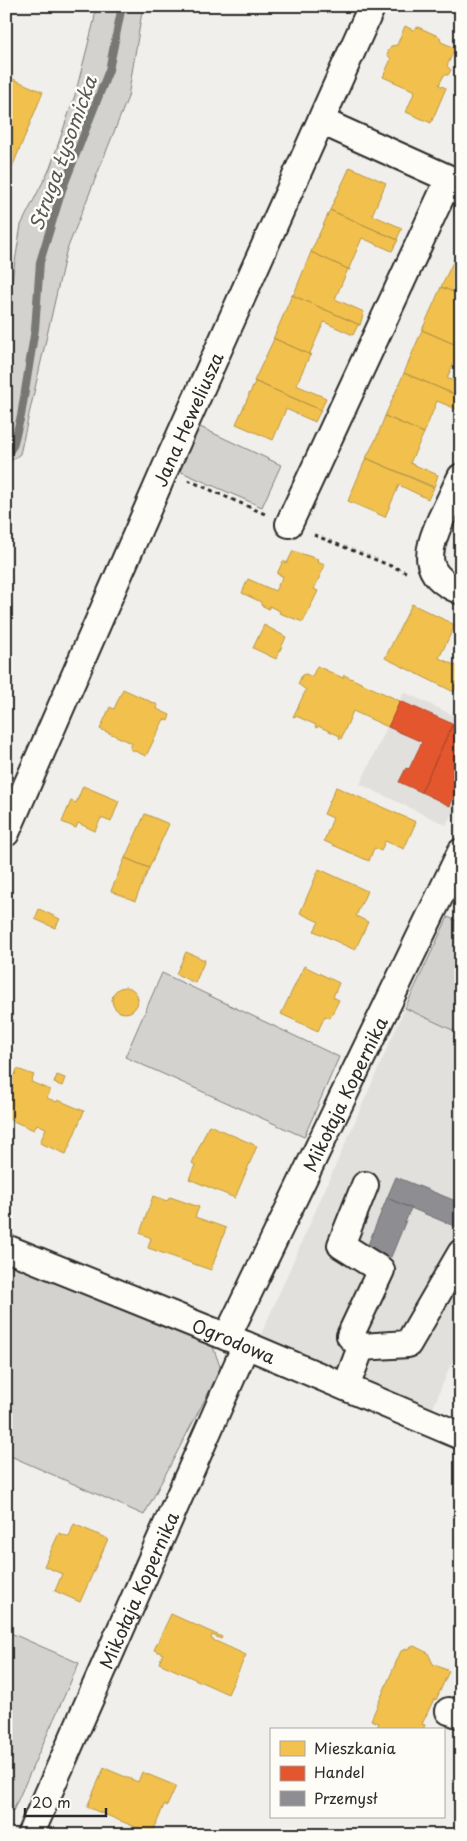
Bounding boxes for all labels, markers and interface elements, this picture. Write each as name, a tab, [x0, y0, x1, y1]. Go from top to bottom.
water label: Struga Łysomicka	[21, 71, 103, 234]
street label: Jana Heweliusza	[146, 347, 230, 490]
street label: Mikołaja Kopernika	[295, 1011, 394, 1176]
street label: Ogrodowa	[188, 1311, 281, 1370]
street label: Mikołaja Kopernika	[92, 1506, 185, 1673]
legend	[270, 1728, 444, 1818]
text: Mieszkania	[314, 1736, 396, 1759]
text: Handel	[314, 1760, 365, 1783]
scale bar	[25, 1786, 106, 1818]
text: Przemysł	[314, 1786, 378, 1809]
text: 20 m	[32, 1790, 71, 1813]

